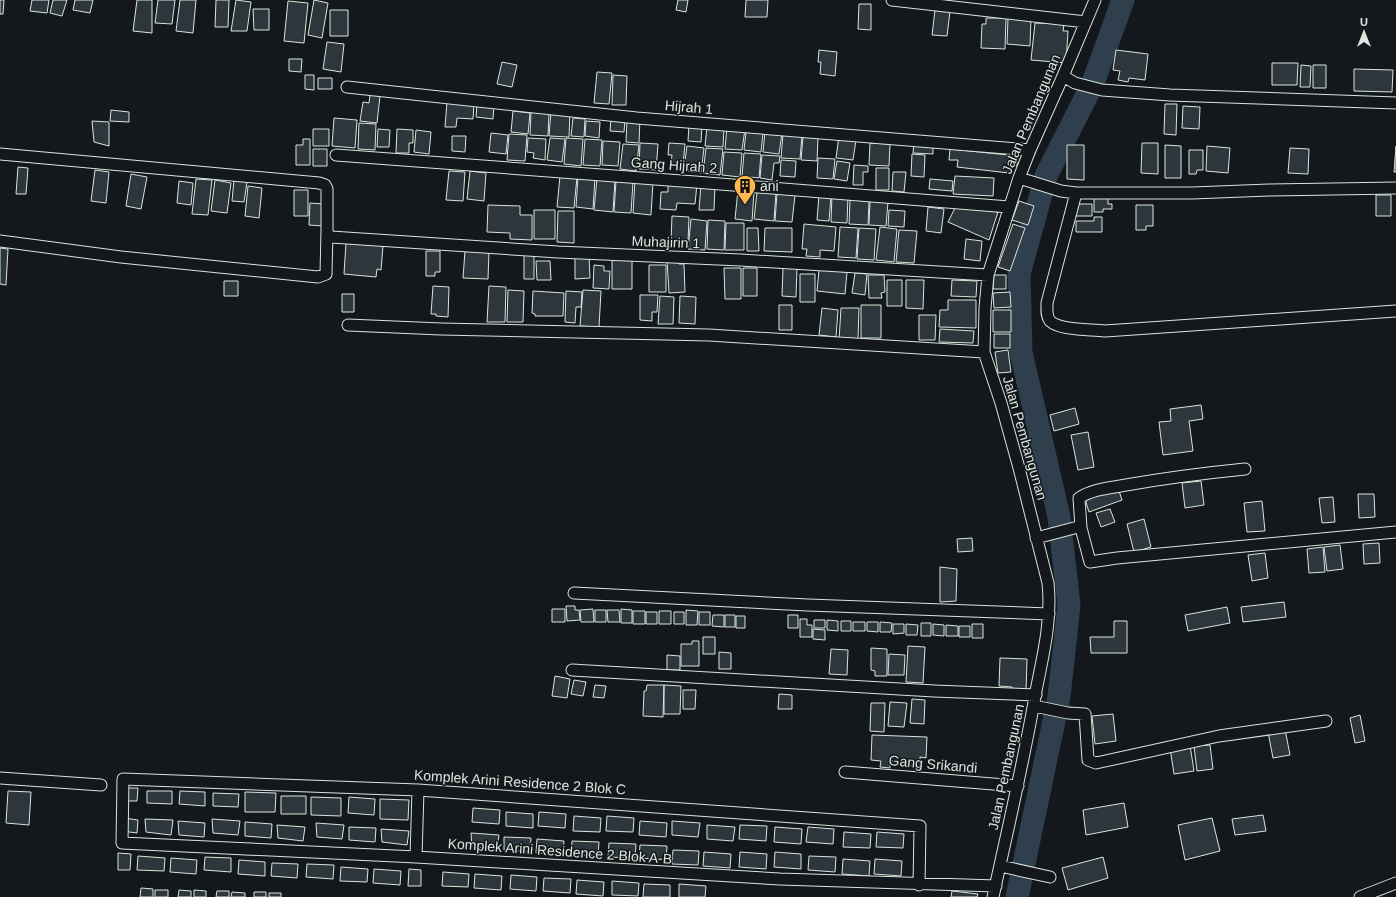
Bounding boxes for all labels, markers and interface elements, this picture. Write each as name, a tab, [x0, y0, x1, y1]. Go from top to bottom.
north arrow	[1344, 12, 1384, 52]
text: U	[1360, 16, 1368, 28]
street label: Jalan Pembangunan	[999, 52, 1063, 176]
street label: Hijrah 1	[664, 97, 714, 117]
street label: Gang Hijrah 2	[630, 154, 718, 176]
building icon: ani	[732, 173, 758, 206]
place label: ani	[760, 178, 779, 194]
street label: Muhajirin 1	[631, 233, 701, 251]
street label: Jalan Pembangunan	[1000, 374, 1050, 502]
street label: Jalan Pembangunan	[985, 703, 1027, 831]
street label: Gang Srikandi	[888, 752, 978, 776]
street label: Komplek Arini Residence 2 Blok C	[413, 767, 627, 797]
street label: Komplek Arini Residence 2 Blok A-B	[447, 835, 673, 867]

